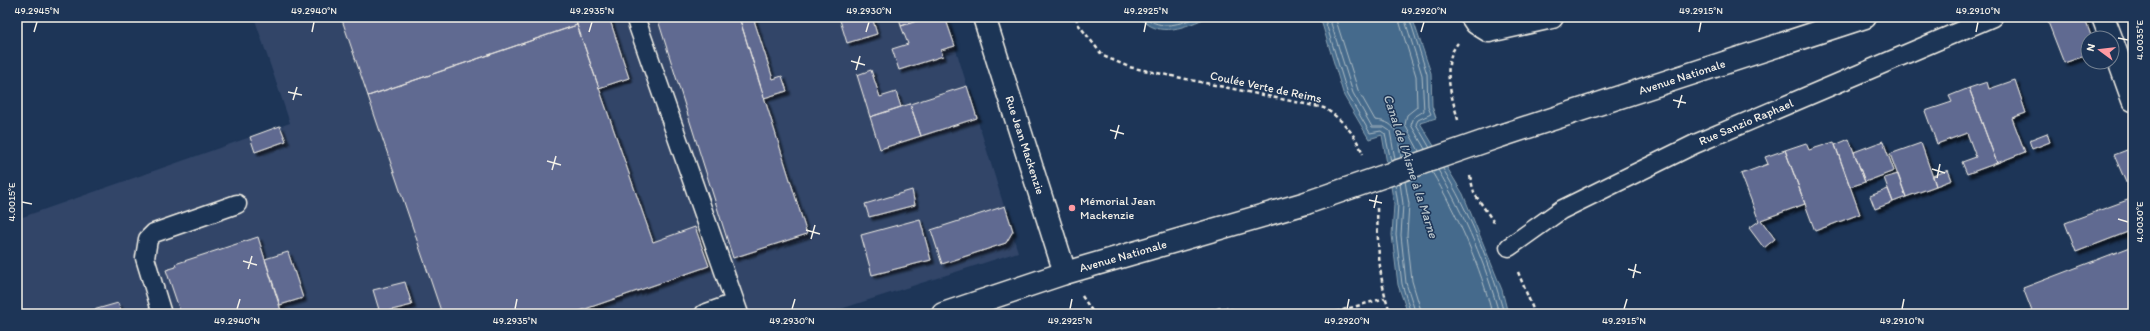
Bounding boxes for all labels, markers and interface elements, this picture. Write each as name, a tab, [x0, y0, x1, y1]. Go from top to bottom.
text: 49.2945°N	[14, 4, 60, 17]
text: 49.2940°N	[291, 4, 337, 17]
text: 49.2935°N	[570, 4, 615, 17]
text: 49.2930°N	[846, 4, 892, 17]
text: 49.2925°N	[1124, 4, 1168, 17]
text: 49.2920°N	[1401, 4, 1447, 17]
text: 49.2915°N	[1679, 4, 1723, 17]
text: 49.2910°N	[1956, 4, 2001, 17]
text: 4.0035°E	[2133, 20, 2146, 60]
north arrow	[2080, 30, 2120, 70]
text: N	[2084, 42, 2098, 53]
street label: Avenue Nationale	[1637, 56, 1727, 98]
street label: Coulée Verte de Reims	[1209, 68, 1323, 106]
water label: Canal de l'Aisne à la Marne	[1381, 92, 1442, 241]
street label: Rue Jean Mackenzie	[1002, 94, 1048, 196]
street label: Rue Sanzio Raphael	[1697, 96, 1796, 148]
text: 4.0015°E	[5, 182, 18, 222]
place label: Mémorial Jean Mackenzie	[1080, 194, 1156, 222]
text: 4.0030°E	[2133, 201, 2146, 242]
marker: Mémorial Jean Mackenzie	[1067, 203, 1077, 213]
street label: Avenue Nationale	[1078, 237, 1169, 275]
text: 49.2940°N	[214, 314, 260, 327]
text: 49.2935°N	[493, 314, 538, 327]
text: 49.2930°N	[769, 314, 815, 327]
text: 49.2925°N	[1048, 314, 1092, 327]
text: 49.2920°N	[1324, 314, 1370, 327]
text: 49.2915°N	[1602, 314, 1646, 327]
text: 49.2910°N	[1880, 314, 1925, 327]

